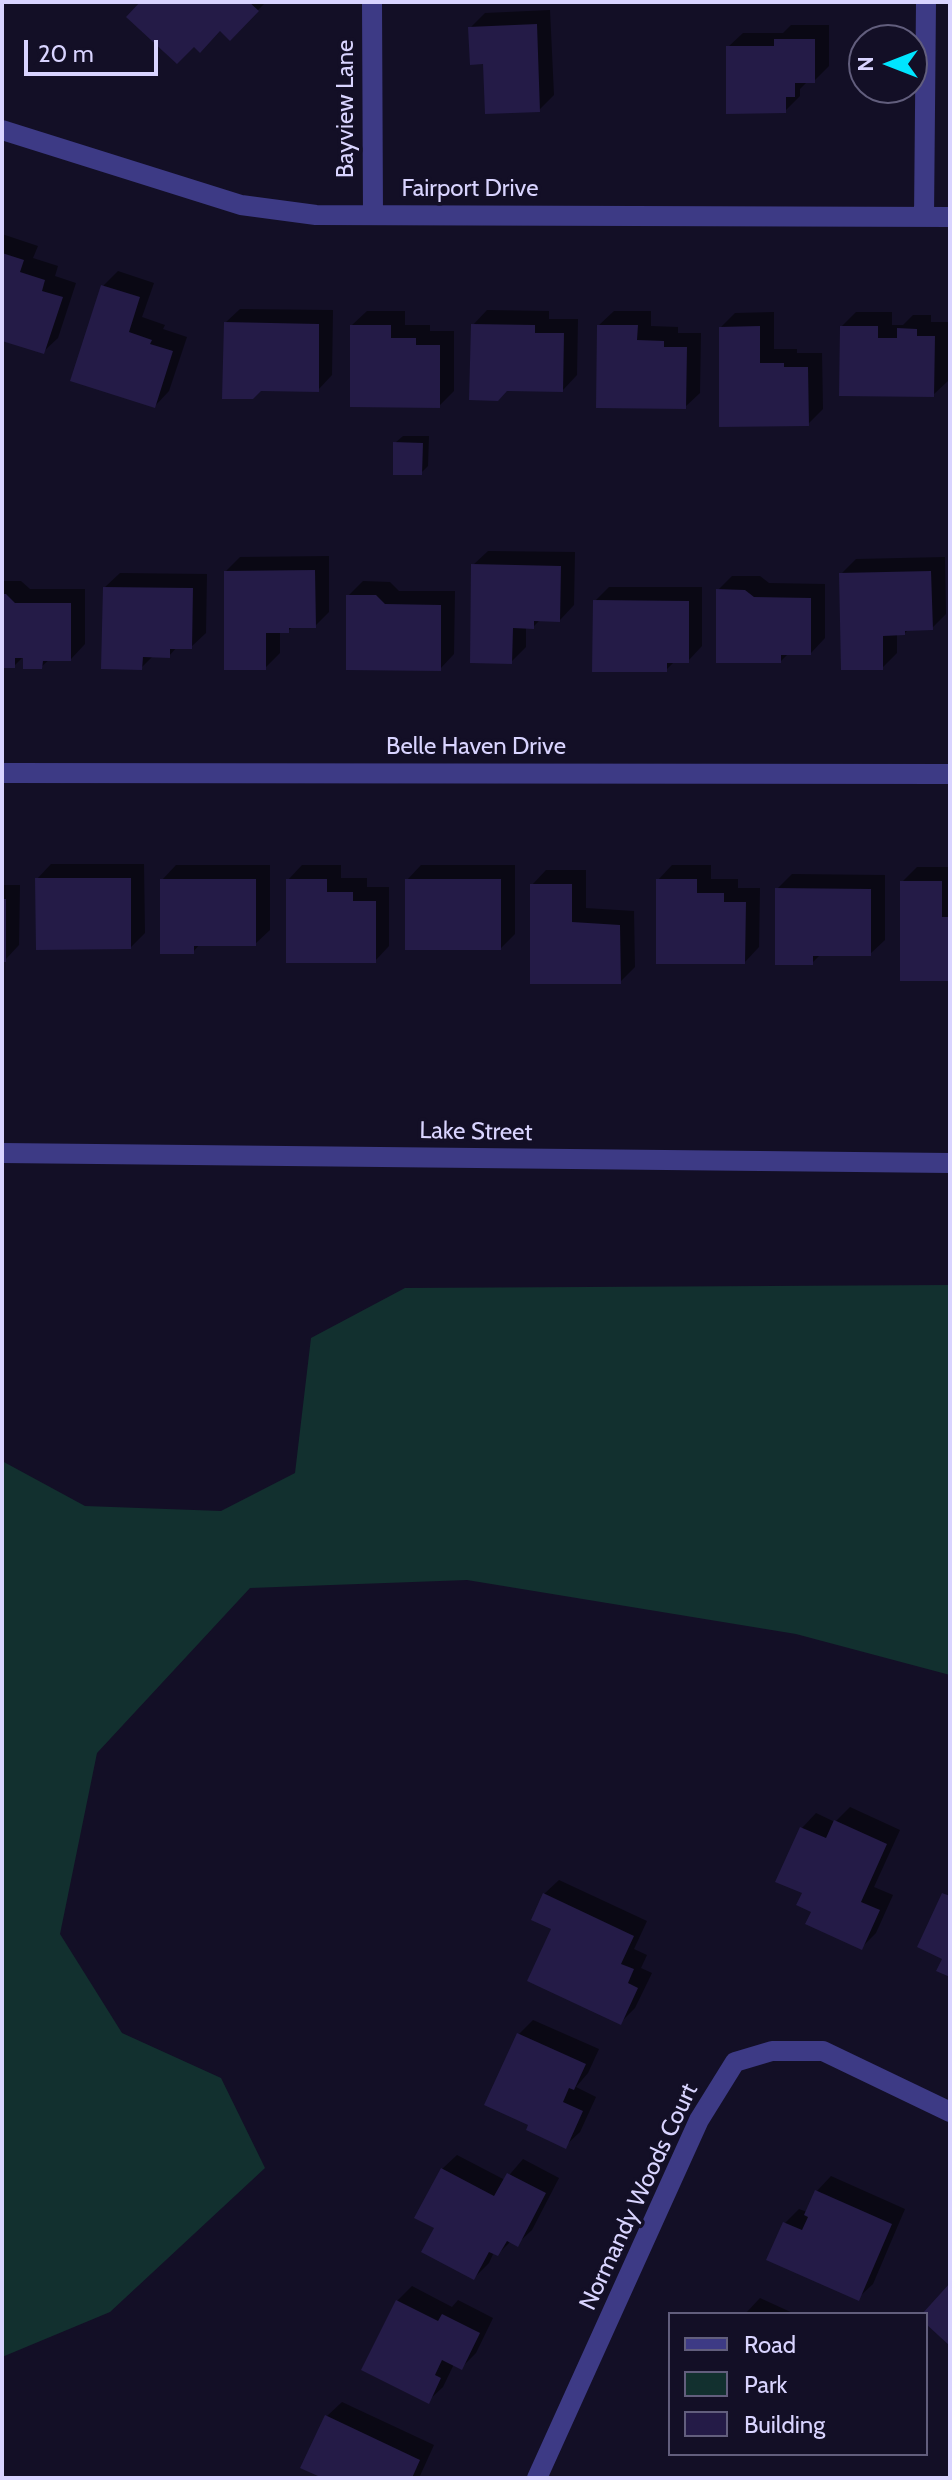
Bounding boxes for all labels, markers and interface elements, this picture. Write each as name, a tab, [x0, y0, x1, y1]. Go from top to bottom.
scale bar	[28, 24, 162, 74]
north arrow	[848, 24, 928, 104]
text: 20 m	[38, 39, 94, 68]
street label: Bayview Lane	[332, 40, 360, 178]
text: N	[852, 56, 879, 72]
street label: Fairport Drive	[402, 175, 538, 203]
street label: Belle Haven Drive	[386, 733, 566, 761]
street label: Lake Street	[419, 1117, 533, 1147]
street label: Normandy Woods Court	[574, 2079, 704, 2315]
legend	[668, 2312, 928, 2456]
text: Road	[744, 2330, 796, 2359]
text: Park	[744, 2370, 787, 2399]
text: Building	[744, 2410, 825, 2439]

